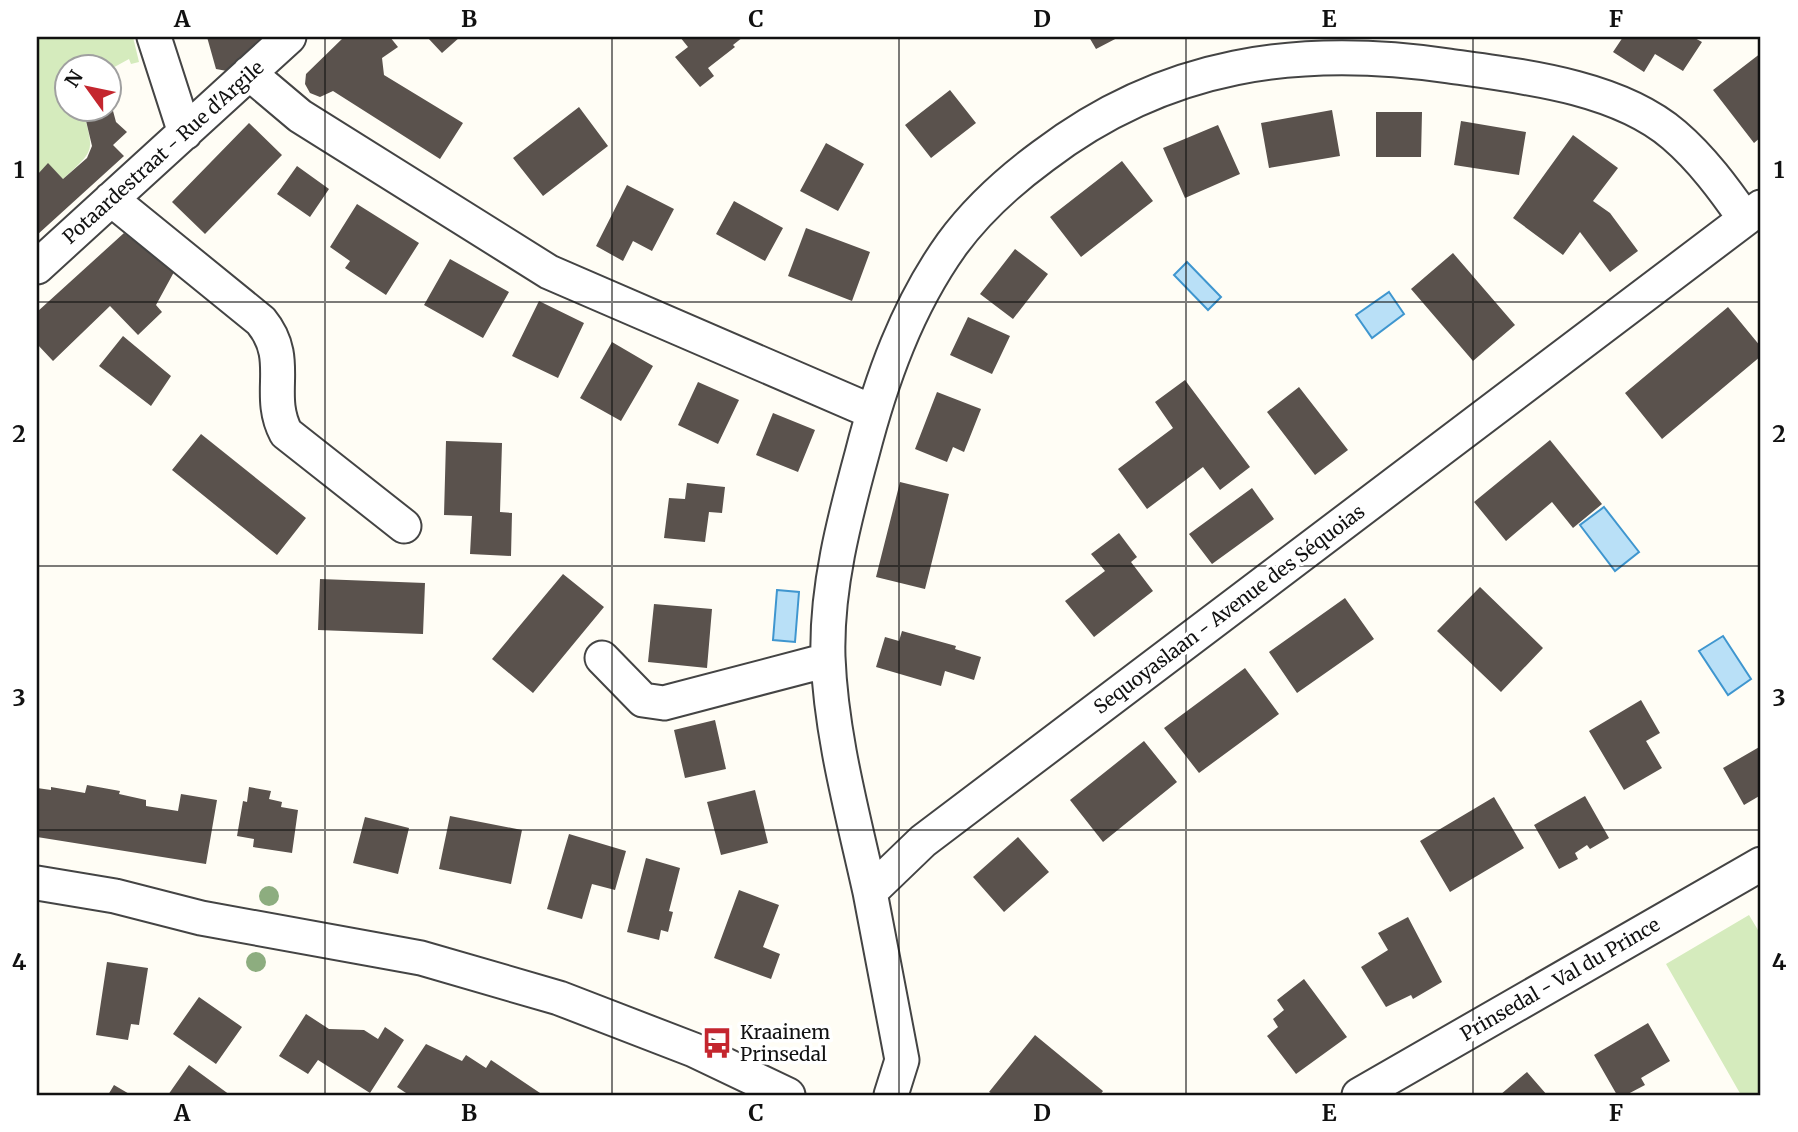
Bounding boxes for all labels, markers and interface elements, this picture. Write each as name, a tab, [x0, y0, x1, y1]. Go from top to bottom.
text: A	[173, 4, 191, 33]
text: B	[461, 4, 477, 33]
text: C	[748, 4, 764, 33]
text: D	[1033, 4, 1051, 33]
text: E	[1321, 4, 1337, 33]
text: F	[1609, 4, 1623, 33]
north arrow	[52, 52, 122, 122]
street label: Potaardestraat - Rue d'Argile	[58, 55, 269, 249]
text: N	[60, 66, 88, 92]
text: 1	[14, 155, 25, 184]
text: 1	[1774, 155, 1785, 184]
text: 2	[12, 419, 26, 448]
text: 2	[1772, 419, 1786, 448]
street label: Sequoyaslaan - Avenue des Séquoias	[1089, 499, 1369, 719]
text: 3	[12, 683, 26, 712]
text: 3	[1772, 683, 1786, 712]
street label: Prinsedal - Val du Prince	[1456, 912, 1664, 1046]
text: 4	[12, 947, 27, 976]
text: 4	[1772, 947, 1787, 976]
place label: Kraainem Prinsedal	[740, 1020, 830, 1066]
bus stop icon: Kraainem Prinsedal	[700, 1026, 734, 1060]
text: A	[173, 1098, 191, 1127]
text: B	[461, 1098, 477, 1127]
text: C	[748, 1098, 764, 1127]
text: D	[1033, 1098, 1051, 1127]
text: E	[1321, 1098, 1337, 1127]
text: F	[1609, 1098, 1623, 1127]

